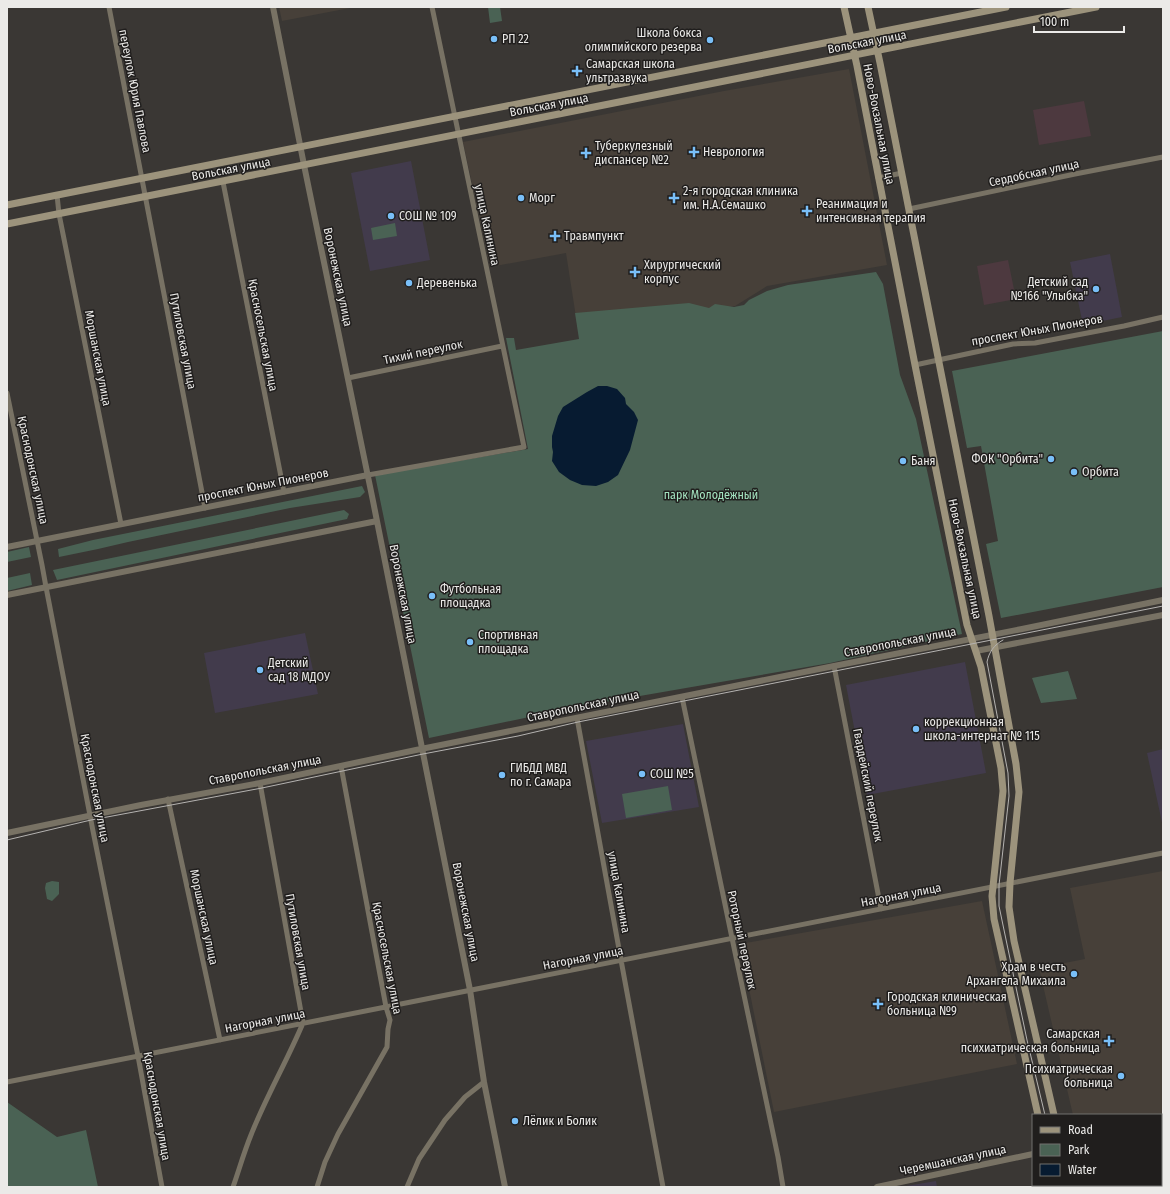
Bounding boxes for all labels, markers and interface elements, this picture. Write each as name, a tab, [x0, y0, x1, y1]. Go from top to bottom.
scale bar	[1034, 8, 1124, 34]
text: 100 m	[1040, 15, 1069, 29]
place label: Школа бокса олимпийского резерва	[585, 26, 702, 54]
street label: Вольская улица	[827, 27, 908, 56]
street label: переулок Юрия Павлова	[116, 28, 154, 154]
place label: РП 22	[502, 32, 529, 46]
marker: РП 22	[489, 34, 499, 44]
marker: Школа бокса олимпийского резерва	[705, 35, 715, 45]
place label: Самарская школа ультразвука	[586, 57, 675, 85]
street label: Ново-Вокзальная улица	[860, 62, 898, 186]
marker: Самарская школа ультразвука	[571, 65, 583, 77]
street label: Вольская улица	[509, 90, 590, 119]
place label: Туберкулезный диспансер №2	[595, 139, 673, 167]
place label: Неврология	[703, 145, 764, 159]
marker: Неврология	[688, 146, 700, 158]
marker: Туберкулезный диспансер №2	[580, 147, 592, 159]
street label: Вольская улица	[191, 154, 272, 183]
street label: Сердобская улица	[988, 157, 1081, 189]
street label: улица Калинина	[472, 183, 502, 267]
place label: 2-я городская клиника им. Н.А.Семашко	[683, 184, 798, 212]
place label: Морг	[529, 191, 555, 205]
marker: 2-я городская клиника им. Н.А.Семашко	[668, 192, 680, 204]
marker: Морг	[516, 193, 526, 203]
place label: Реанимация и интенсивная терапия	[816, 197, 926, 225]
marker: Реанимация и интенсивная терапия	[801, 205, 813, 217]
place label: СОШ № 109	[399, 209, 457, 223]
marker: СОШ № 109	[386, 211, 396, 221]
street label: Воронежская улица	[321, 226, 355, 328]
place label: Травмпункт	[564, 229, 624, 243]
marker: Травмпункт	[549, 230, 561, 242]
place label: Хирургический корпус	[644, 258, 721, 286]
marker: Хирургический корпус	[629, 266, 641, 278]
place label: Детский сад №166 "Улыбка"	[1011, 275, 1088, 303]
place label: Деревенька	[416, 276, 477, 290]
street label: Красносельская улица	[245, 278, 281, 392]
marker: Деревенька	[404, 278, 414, 288]
marker: Детский сад №166 "Улыбка"	[1091, 284, 1101, 294]
street label: Путиловская улица	[167, 292, 199, 390]
street label: Моршанская улица	[82, 309, 114, 407]
street label: проспект Юных Пионеров	[970, 312, 1104, 348]
street label: Тихий переулок	[382, 337, 464, 367]
street label: Краснодонская улица	[15, 415, 51, 526]
place label: ФОК "Орбита"	[972, 452, 1043, 466]
place label: Баня	[911, 454, 936, 468]
marker: ФОК "Орбита"	[1046, 454, 1056, 464]
marker: Баня	[898, 456, 908, 466]
street label: проспект Юных Пионеров	[196, 465, 330, 505]
place label: Орбита	[1082, 465, 1119, 479]
marker: Орбита	[1069, 467, 1079, 477]
park label: парк Молодёжный	[664, 488, 758, 502]
street label: Ново-Вокзальная улица	[945, 498, 985, 621]
street label: Воронежская улица	[387, 543, 419, 645]
place label: Футбольная площадка	[440, 582, 501, 610]
marker: Футбольная площадка	[427, 591, 437, 601]
street label: Ставропольская улица	[843, 624, 957, 660]
place label: Спортивная площадка	[478, 628, 538, 656]
marker: Спортивная площадка	[465, 637, 475, 647]
place label: Детский сад 18 МДОУ	[267, 656, 330, 684]
marker: Детский сад 18 МДОУ	[255, 665, 265, 675]
street label: Ставропольская улица	[526, 687, 640, 725]
place label: коррекционная школа-интернат № 115	[924, 715, 1040, 743]
marker: коррекционная школа-интернат № 115	[911, 724, 921, 734]
street label: Гвардейский переулок	[850, 727, 886, 843]
street label: Краснодонская улица	[78, 733, 112, 844]
street label: Ставропольская улица	[208, 752, 322, 788]
place label: ГИБДД МВД по г. Самара	[510, 761, 572, 789]
place label: СОШ №5	[650, 767, 694, 781]
marker: СОШ №5	[637, 769, 647, 779]
marker: ГИБДД МВД по г. Самара	[497, 770, 507, 780]
street label: улица Калинина	[605, 850, 633, 934]
street label: Воронежская улица	[450, 861, 482, 963]
street label: Моршанская улица	[187, 868, 221, 966]
street label: Нагорная улица	[860, 880, 942, 910]
street label: Роторный переулок	[725, 889, 759, 991]
street label: Путиловская улица	[283, 893, 313, 991]
street label: Красносельская улица	[369, 901, 405, 1015]
street label: Нагорная улица	[542, 943, 624, 973]
place label: Храм в честь Архангела Михаила	[967, 960, 1066, 988]
marker: Храм в честь Архангела Михаила	[1069, 969, 1079, 979]
place label: Городская клиническая больница №9	[887, 990, 1007, 1018]
marker: Городская клиническая больница №9	[872, 998, 884, 1010]
street label: Нагорная улица	[224, 1006, 306, 1036]
place label: Самарская психиатрическая больница	[961, 1027, 1100, 1055]
marker: Самарская психиатрическая больница	[1103, 1035, 1115, 1047]
street label: Краснодонская улица	[141, 1050, 173, 1162]
place label: Психиатрическая больница	[1025, 1062, 1113, 1090]
marker: Психиатрическая больница	[1116, 1071, 1126, 1081]
place label: Лёлик и Болик	[523, 1114, 597, 1128]
legend	[1032, 1114, 1162, 1186]
marker: Лёлик и Болик	[510, 1116, 520, 1126]
text: Road	[1068, 1123, 1093, 1137]
street label: Черемшанская улица	[899, 1142, 1008, 1178]
text: Park	[1068, 1143, 1090, 1157]
text: Water	[1068, 1163, 1097, 1177]

